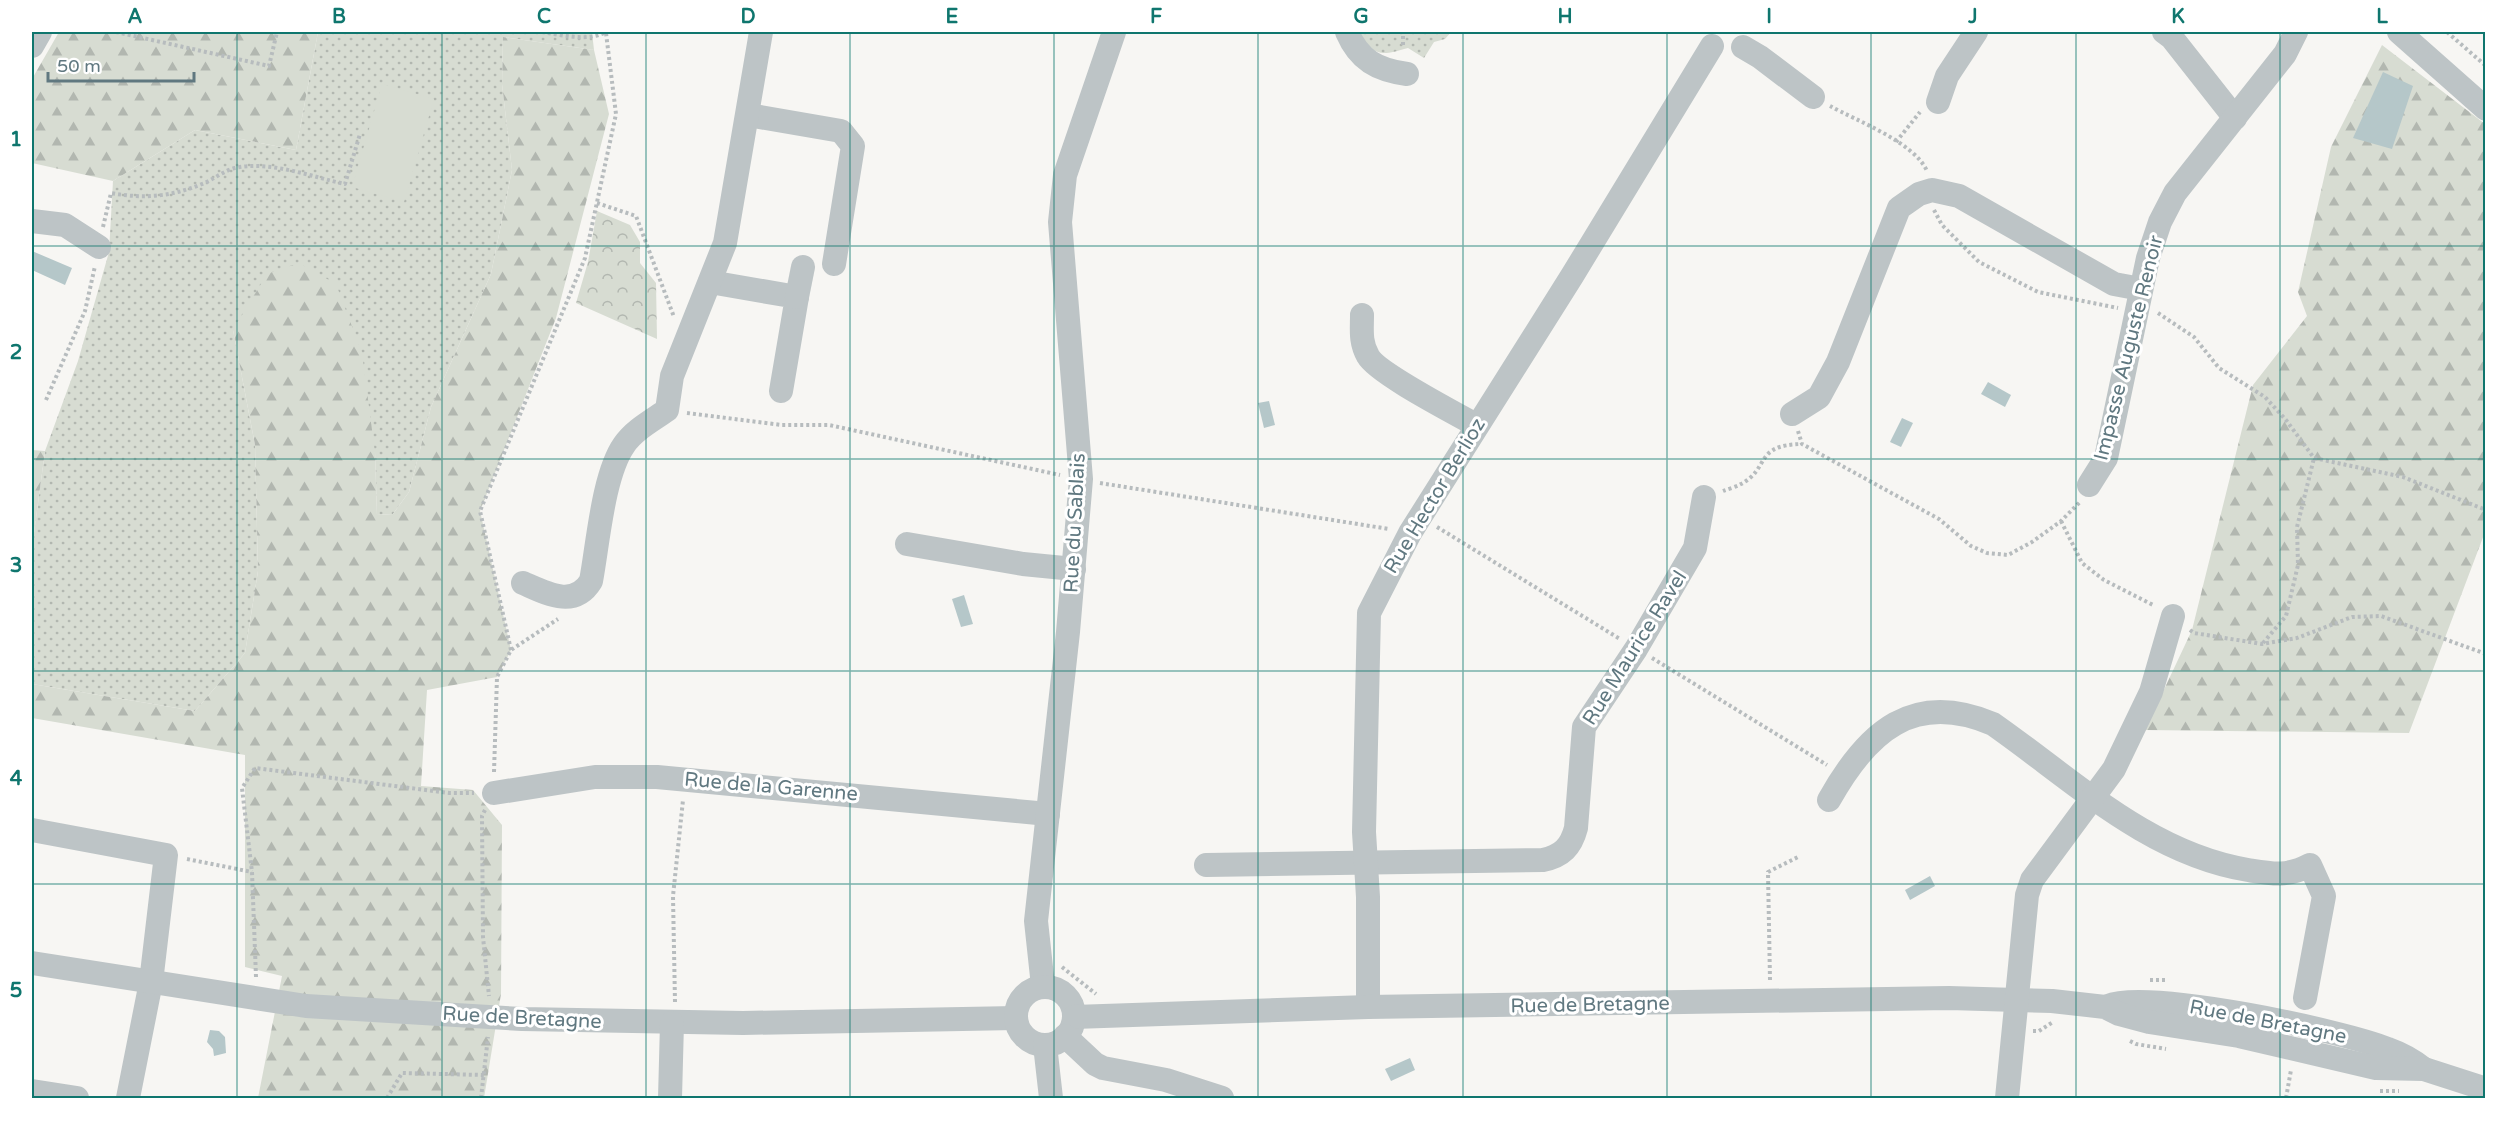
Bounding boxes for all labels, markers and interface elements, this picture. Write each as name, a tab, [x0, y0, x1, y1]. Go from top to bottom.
text: A	[128, 5, 143, 29]
text: B	[332, 5, 346, 29]
text: C	[537, 5, 551, 29]
text: D	[740, 5, 756, 29]
text: E	[946, 5, 959, 29]
text: F	[1150, 5, 1162, 29]
text: G	[1353, 5, 1369, 29]
text: H	[1557, 5, 1573, 29]
text: I	[1766, 5, 1772, 29]
text: J	[1967, 5, 1978, 29]
text: K	[2171, 5, 2185, 29]
text: L	[2376, 5, 2388, 29]
scale bar	[48, 45, 194, 83]
text: 50 m	[57, 55, 101, 77]
text: 1	[10, 128, 22, 152]
street label: Impasse Auguste Renoir	[2089, 233, 2169, 463]
text: 2	[10, 341, 22, 365]
street label: Rue Hector Berlioz	[1379, 414, 1491, 578]
street label: Rue du Sablais	[1059, 453, 1091, 593]
text: 3	[10, 554, 22, 578]
street label: Rue Maurice Ravel	[1578, 566, 1692, 730]
text: 4	[10, 767, 23, 791]
street label: Rue de la Garenne	[683, 767, 859, 807]
text: 5	[10, 979, 22, 1003]
street label: Rue de Bretagne	[1510, 992, 1670, 1018]
street label: Rue de Bretagne	[2187, 995, 2349, 1049]
street label: Rue de Bretagne	[442, 1002, 602, 1034]

